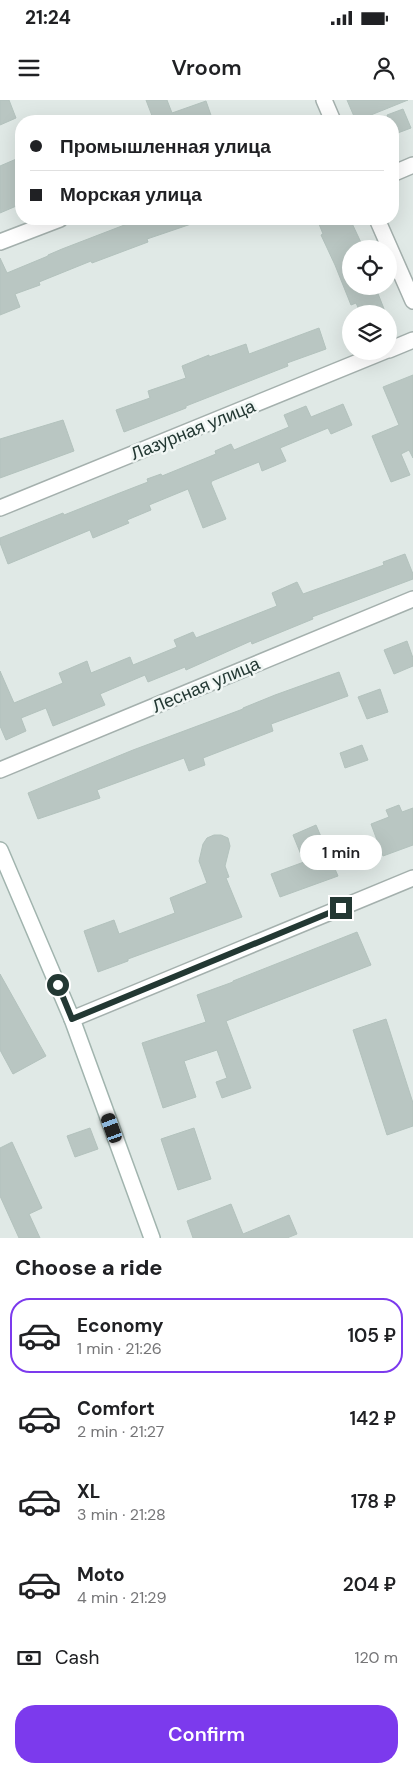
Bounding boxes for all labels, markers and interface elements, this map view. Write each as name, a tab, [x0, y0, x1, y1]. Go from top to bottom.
text: 21:24	[25, 5, 71, 30]
text: Vroom	[171, 53, 242, 82]
icon: menu	[15, 54, 43, 82]
icon: person	[370, 54, 398, 82]
text: Промышленная улица	[60, 134, 271, 159]
text: Морская улица	[60, 182, 202, 207]
map controls	[342, 240, 397, 360]
button: locate	[342, 240, 397, 295]
button: layers	[342, 305, 397, 360]
street label: Лазурная улица	[127, 394, 260, 466]
street label: Лесная улица	[148, 651, 264, 718]
callout: 1 min	[300, 836, 382, 870]
text: 1 min	[322, 842, 360, 863]
route end	[330, 897, 352, 919]
route start	[47, 974, 69, 996]
car	[99, 1111, 124, 1145]
text: Choose a ride	[15, 1253, 163, 1282]
icon: car	[17, 1313, 62, 1358]
text: Economy	[77, 1313, 164, 1338]
text: 105 ₽	[347, 1323, 396, 1348]
text: 1 min · 21:26	[77, 1338, 162, 1359]
icon: car	[17, 1396, 62, 1441]
text: Comfort	[77, 1396, 155, 1421]
text: 142 ₽	[349, 1406, 396, 1431]
text: 2 min · 21:27	[77, 1421, 164, 1442]
icon: car	[17, 1479, 62, 1524]
text: XL	[77, 1479, 100, 1504]
text: 178 ₽	[351, 1489, 396, 1514]
text: 3 min · 21:28	[77, 1504, 166, 1525]
icon: car	[17, 1562, 62, 1607]
text: Moto	[77, 1562, 125, 1587]
text: 204 ₽	[343, 1572, 396, 1597]
text: 4 min · 21:29	[77, 1587, 166, 1608]
icon: cash	[15, 1644, 43, 1672]
text: Cash	[55, 1645, 99, 1670]
text: 120 m	[354, 1647, 398, 1668]
button: Confirm	[15, 1705, 398, 1763]

